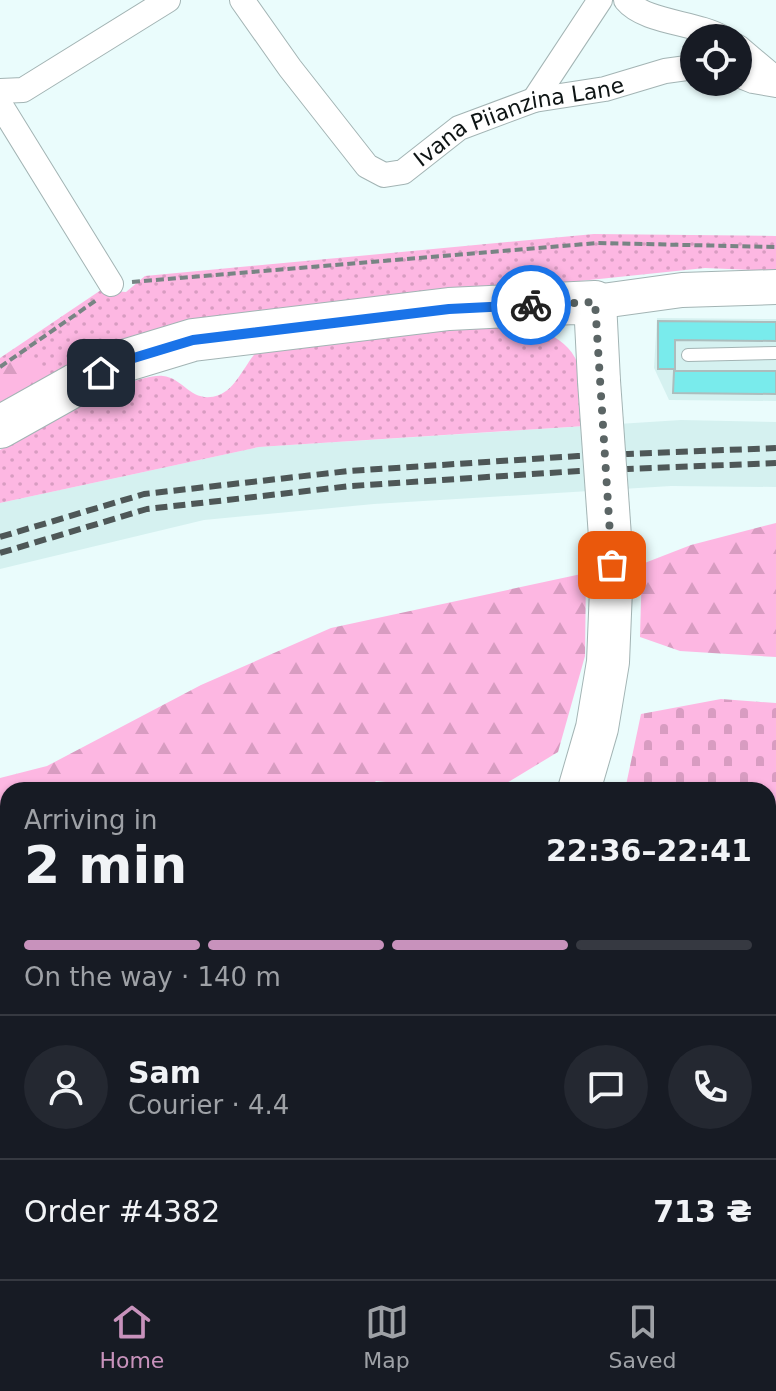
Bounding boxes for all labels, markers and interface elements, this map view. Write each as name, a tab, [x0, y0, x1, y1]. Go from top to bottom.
map controls	[680, 24, 752, 96]
button: locate	[680, 24, 752, 96]
street label: Ivana Piianzina Lane	[409, 72, 627, 172]
courier	[491, 265, 571, 345]
icon: bike	[509, 283, 553, 327]
pin	[67, 339, 135, 407]
icon: home	[79, 351, 123, 395]
pin	[578, 531, 646, 599]
icon: bag	[590, 543, 634, 587]
text: Arriving in	[24, 805, 158, 835]
text: 22:36–22:41	[546, 833, 752, 868]
text: 2 min	[24, 835, 187, 895]
text: On the way · 140 m	[24, 962, 281, 992]
button: person	[24, 1045, 108, 1129]
button: chat	[564, 1045, 648, 1129]
button: phone	[668, 1045, 752, 1129]
text: Sam	[128, 1055, 201, 1090]
text: Courier · 4.4	[128, 1090, 289, 1120]
text: Order #4382	[24, 1194, 220, 1229]
text: 713 ₴	[653, 1194, 752, 1229]
tab: Home	[99, 1300, 164, 1373]
tab: Map	[363, 1300, 410, 1373]
tab: Saved	[609, 1300, 677, 1373]

